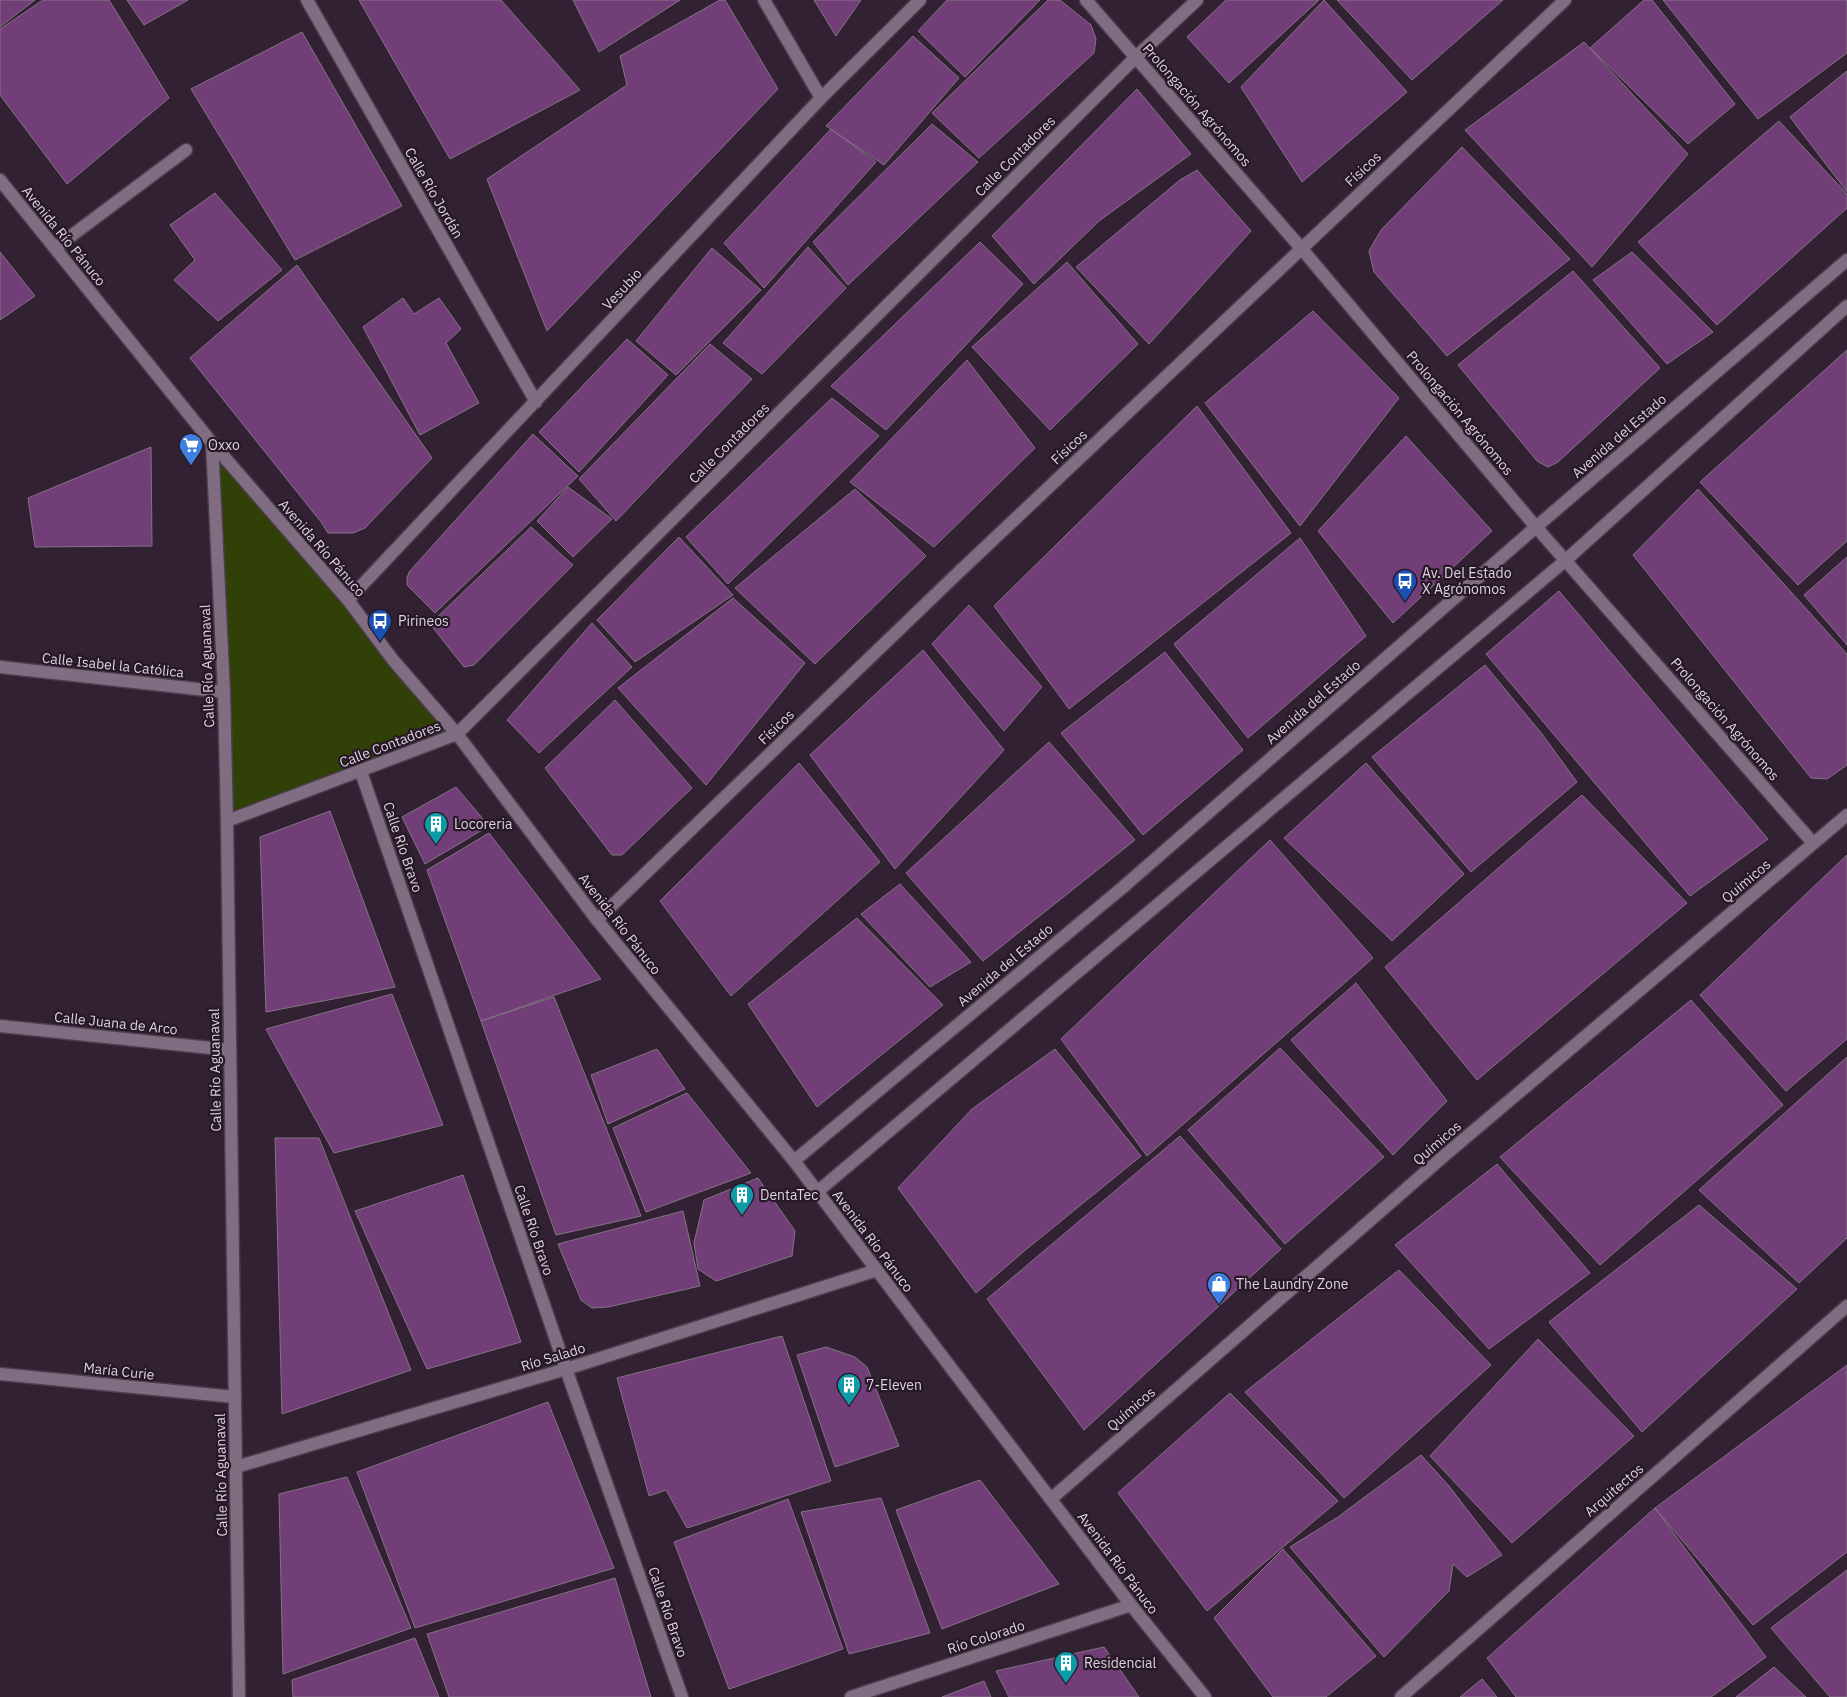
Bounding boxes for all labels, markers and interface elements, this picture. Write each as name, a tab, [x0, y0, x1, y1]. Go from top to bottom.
street label: Prolongación Agrónomos	[1139, 40, 1255, 170]
street label: Calle Contadores	[971, 112, 1059, 200]
street label: Calle Río Jordán	[401, 144, 467, 242]
street label: Físicos	[1341, 148, 1385, 190]
street label: Avenida Río Pánuco	[18, 182, 110, 290]
street label: Vesubio	[598, 264, 646, 313]
street label: Prolongación Agrónomos	[1403, 347, 1518, 479]
street label: Avenida del Estado	[1568, 390, 1670, 482]
street label: Calle Contadores	[685, 399, 773, 487]
street label: Físicos	[1047, 426, 1091, 468]
supermarket icon: Oxxo	[178, 432, 204, 466]
place label: Oxxo	[208, 436, 240, 454]
street label: Avenida Río Pánuco	[275, 495, 369, 601]
place label: Av. Del Estado X Agrónomos	[1422, 564, 1512, 598]
bus stop icon: Av. Del Estado X Agrónomos	[1392, 568, 1418, 602]
street label: Calle Río Aguanaval	[196, 604, 218, 728]
bus stop icon: Pirineos	[367, 608, 393, 642]
place label: Pirineos	[398, 612, 449, 630]
street label: Calle Isabel la Católica	[41, 649, 185, 681]
street label: Prolongación Agrónomos	[1667, 654, 1783, 784]
street label: Avenida del Estado	[1262, 656, 1364, 748]
street label: Físicos	[754, 705, 798, 749]
street label: Calle Contadores	[337, 716, 443, 772]
street label: Calle Río Bravo	[379, 799, 427, 895]
building icon: Locoreria	[423, 811, 449, 845]
place label: Locoreria	[454, 815, 513, 833]
street label: Químicos	[1718, 855, 1774, 907]
street label: Avenida Río Pánuco	[575, 870, 665, 978]
street label: Avenida del Estado	[953, 920, 1057, 1010]
street label: Calle Juana de Arco	[53, 1008, 179, 1038]
street label: Calle Río Aguanaval	[205, 1008, 225, 1132]
street label: Químicos	[1409, 1117, 1465, 1169]
street label: Calle Río Bravo	[510, 1182, 558, 1278]
building icon: DentaTec	[729, 1182, 755, 1216]
place label: DentaTec	[760, 1186, 818, 1204]
street label: Avenida Río Pánuco	[829, 1186, 917, 1296]
shop icon: The Laundry Zone	[1206, 1271, 1232, 1305]
place label: The Laundry Zone	[1236, 1275, 1349, 1293]
street label: Río Salado	[519, 1339, 588, 1375]
street label: María Curie	[83, 1358, 156, 1384]
building icon: 7-Eleven	[836, 1372, 862, 1406]
place label: 7-Eleven	[866, 1376, 922, 1394]
street label: Químicos	[1103, 1383, 1159, 1435]
street label: Calle Río Aguanaval	[211, 1413, 231, 1537]
street label: Arquitectos	[1581, 1459, 1647, 1521]
street label: Avenida Río Pánuco	[1074, 1508, 1162, 1618]
street label: Calle Río Bravo	[644, 1564, 692, 1660]
street label: Río Colorado	[945, 1616, 1027, 1658]
building icon: Residencial	[1053, 1650, 1079, 1684]
place label: Residencial	[1084, 1654, 1157, 1672]

